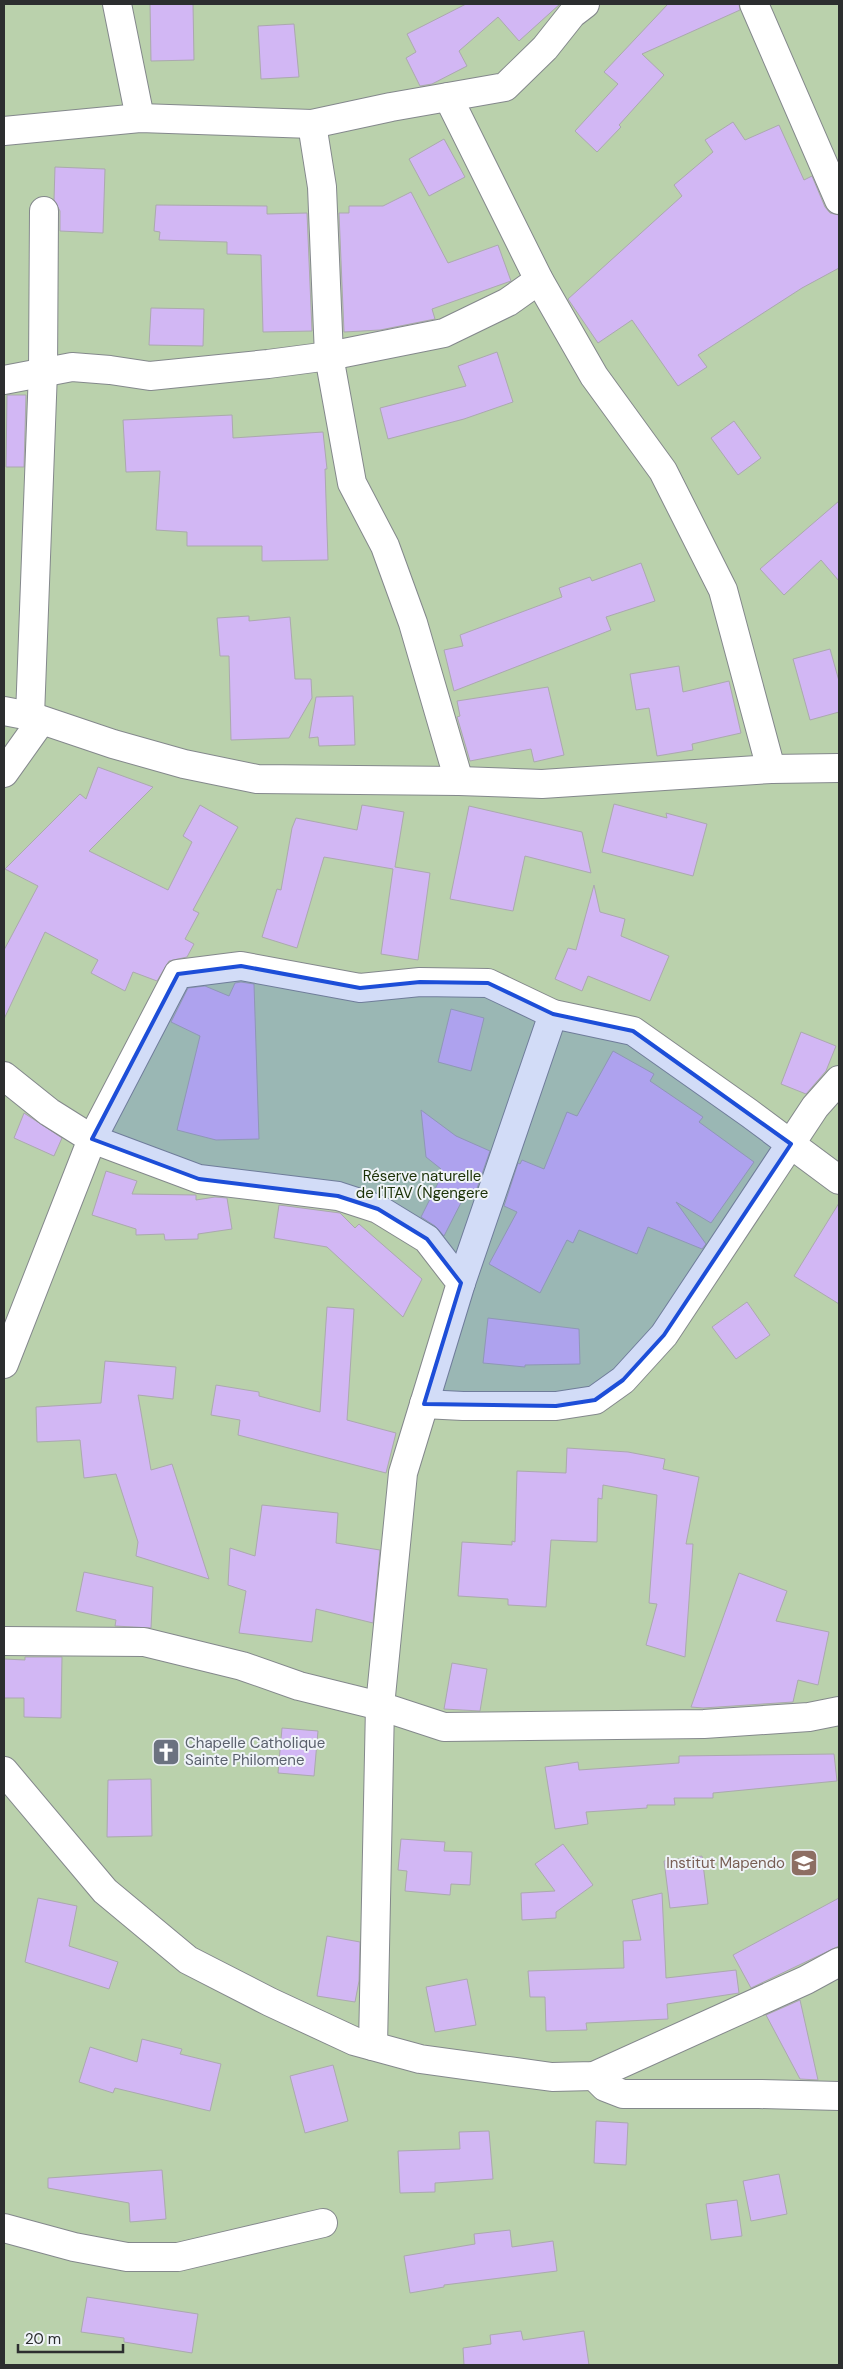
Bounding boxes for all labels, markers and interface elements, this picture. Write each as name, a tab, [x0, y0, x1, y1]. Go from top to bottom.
park label: Réserve naturelle de l'ITAV (Ngengere	[356, 1166, 488, 1203]
place label: Chapelle Catholique Sainte Philomene	[185, 1733, 325, 1770]
church icon: Chapelle Catholique Sainte Philomene	[151, 1737, 181, 1767]
school or university icon: Institut Mapendo	[789, 1848, 819, 1878]
place label: Institut Mapendo	[666, 1853, 785, 1873]
scale bar	[18, 2322, 122, 2354]
text: 20 m	[25, 2329, 61, 2349]

